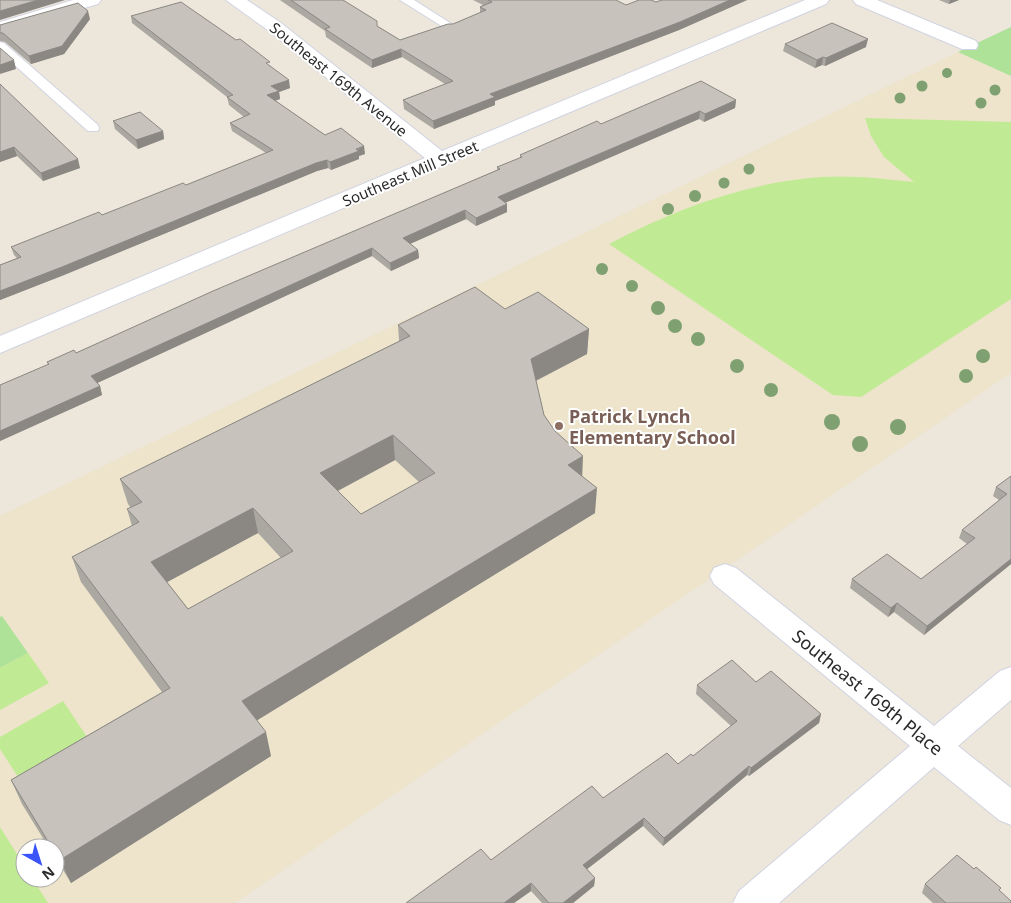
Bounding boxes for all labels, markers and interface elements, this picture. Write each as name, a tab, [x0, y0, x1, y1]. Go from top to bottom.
street label: Southeast 169th Avenue	[266, 17, 412, 141]
street label: Southeast Mill Street	[339, 135, 481, 211]
place label: Patrick Lynch Elementary School	[569, 404, 736, 449]
marker: Patrick Lynch Elementary School	[553, 420, 565, 432]
street label: Southeast 169th Place	[788, 624, 948, 760]
north arrow	[15, 838, 65, 888]
text: N	[38, 863, 59, 884]

